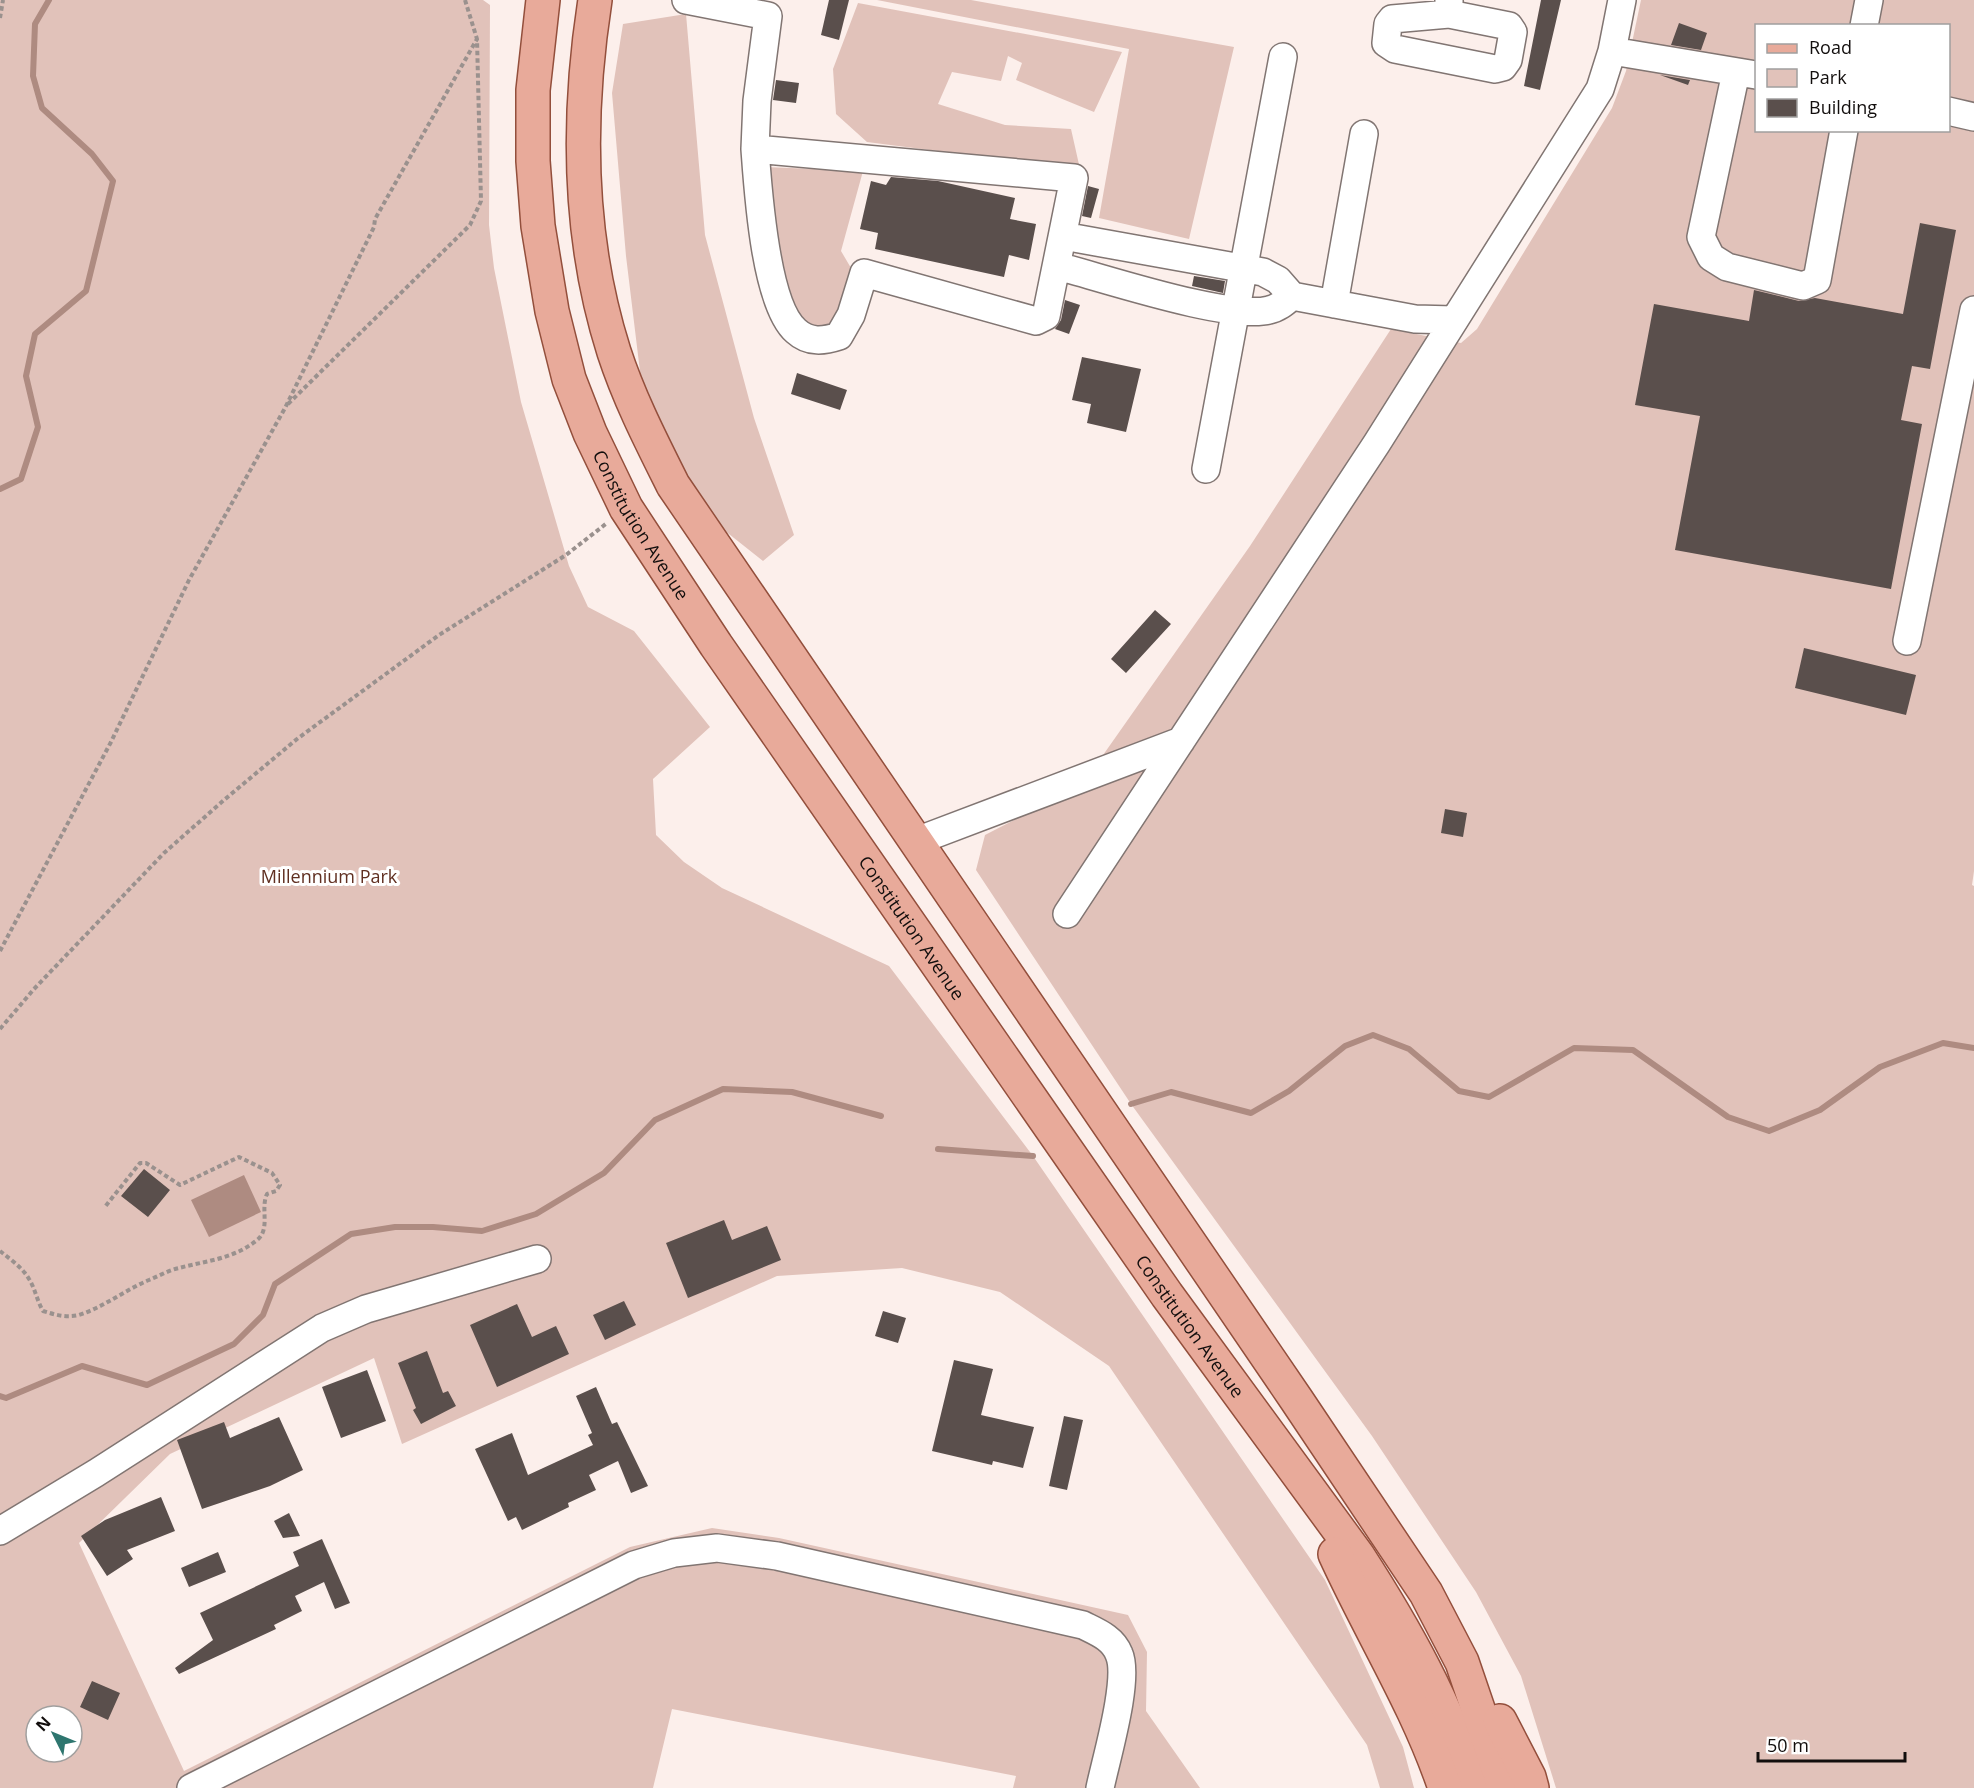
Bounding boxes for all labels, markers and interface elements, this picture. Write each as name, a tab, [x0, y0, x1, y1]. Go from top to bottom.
legend	[1755, 24, 1950, 132]
text: Road	[1809, 35, 1852, 59]
text: Park	[1809, 65, 1847, 89]
text: Building	[1809, 95, 1877, 119]
street label: Constitution Avenue	[588, 446, 695, 604]
street label: Constitution Avenue	[854, 851, 971, 1004]
park label: Millennium Park	[261, 864, 398, 888]
street label: Constitution Avenue	[1131, 1250, 1250, 1402]
north arrow	[24, 1704, 84, 1764]
text: N	[31, 1712, 56, 1736]
scale bar	[1758, 1725, 1905, 1763]
text: 50 m	[1767, 1733, 1809, 1757]

